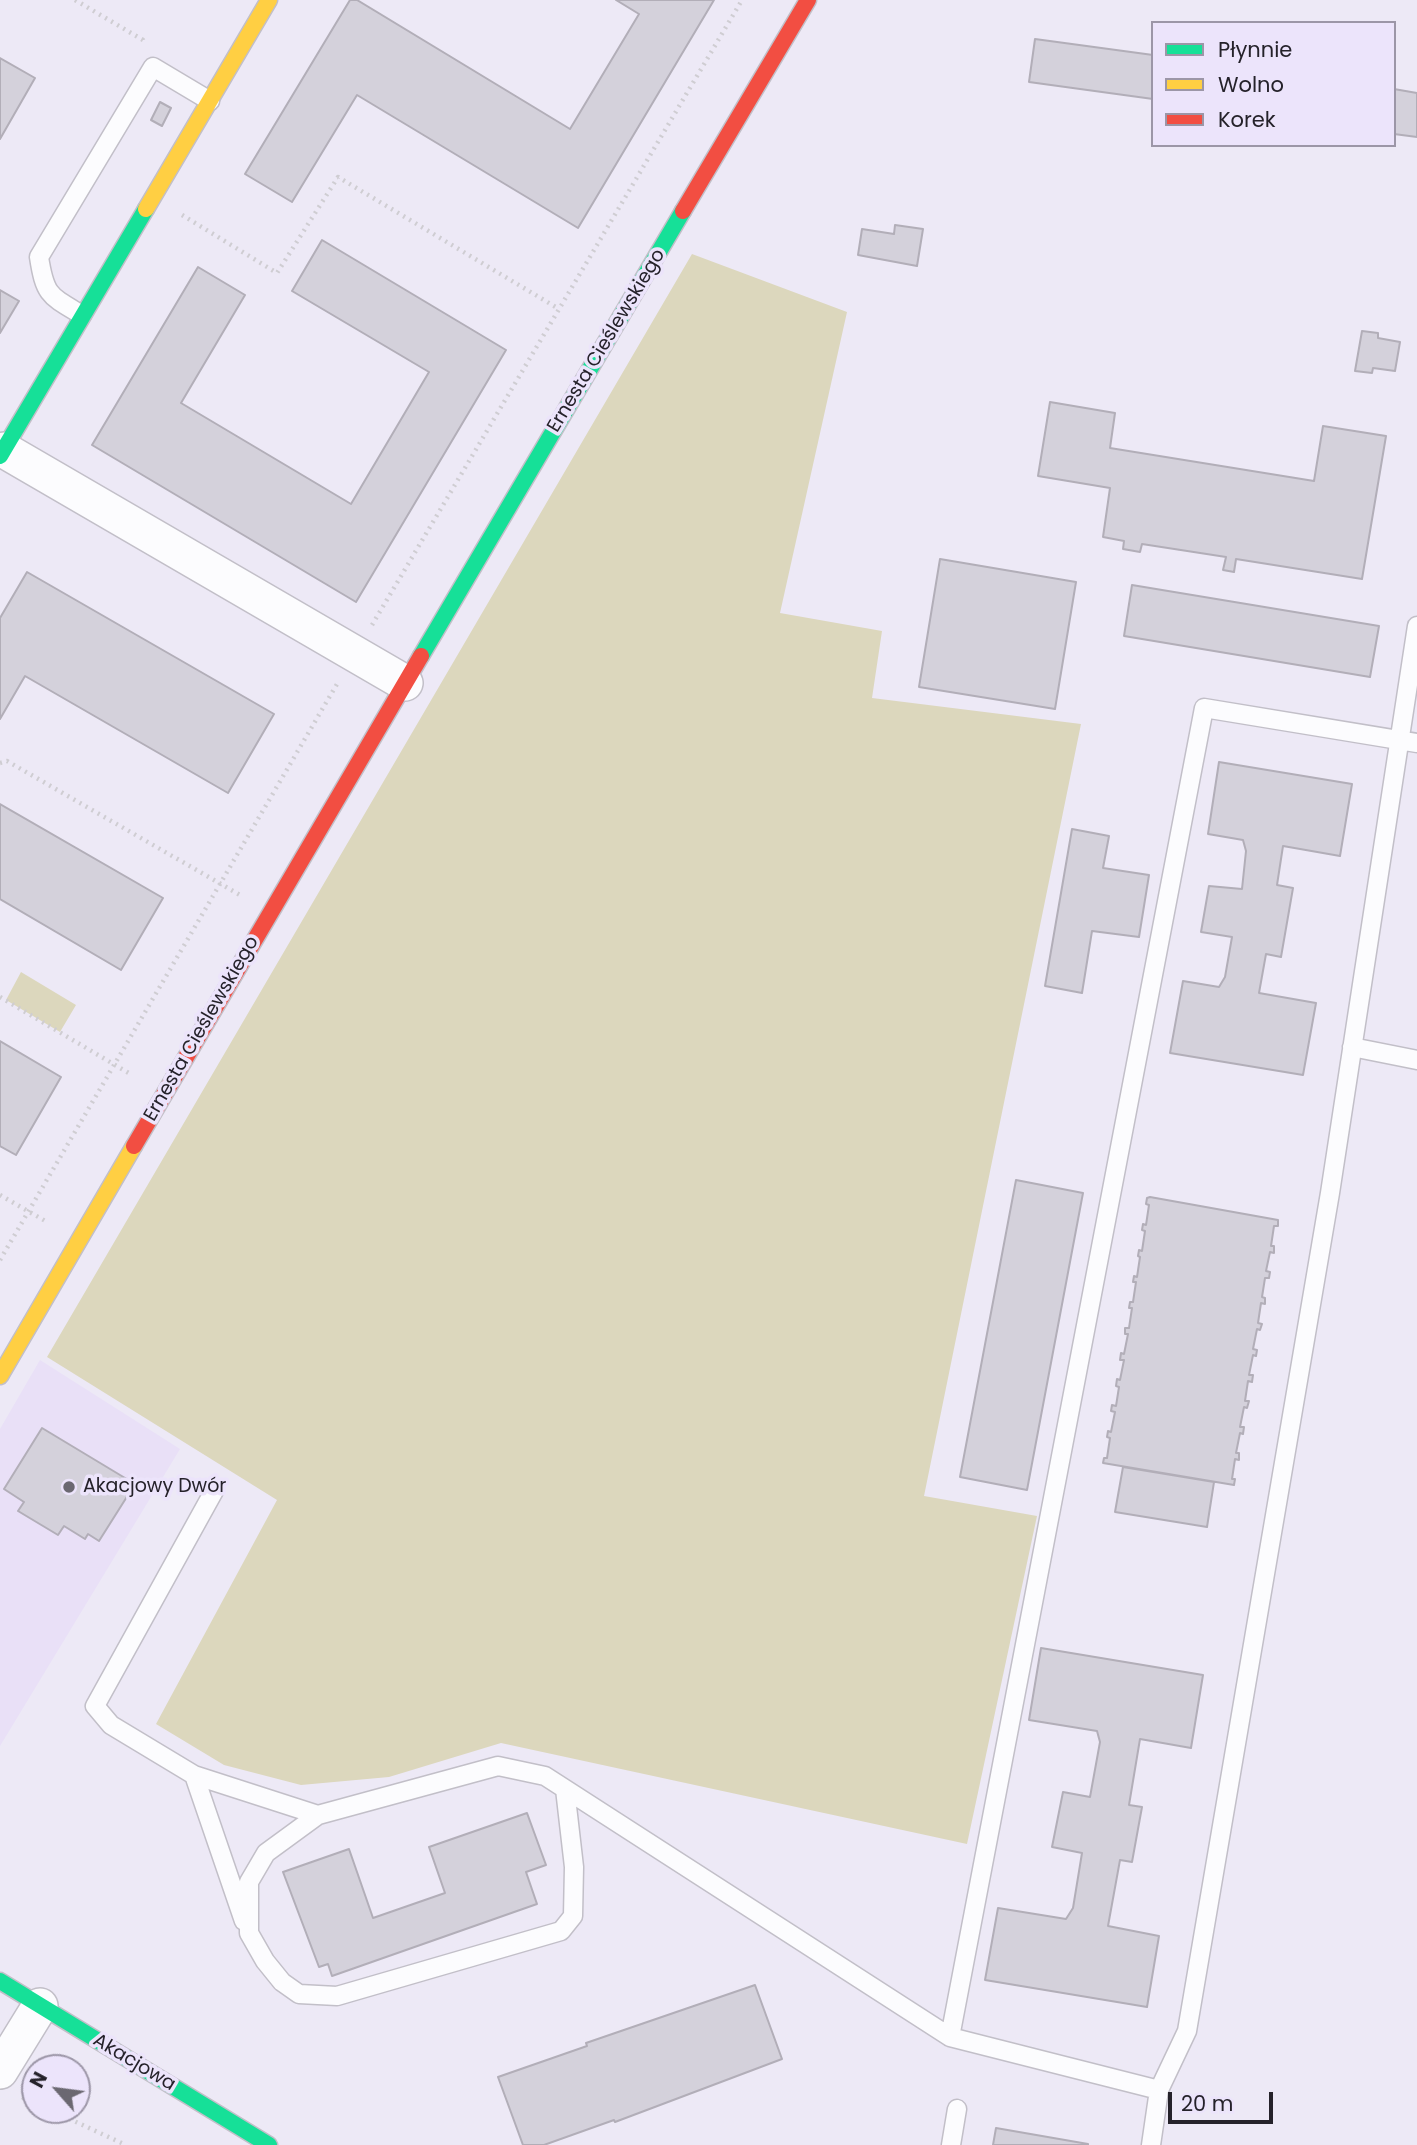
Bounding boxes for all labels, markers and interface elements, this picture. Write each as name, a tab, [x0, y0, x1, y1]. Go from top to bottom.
legend	[1151, 21, 1396, 147]
text: Płynnie	[1218, 35, 1292, 64]
text: Wolno	[1218, 70, 1284, 99]
text: Korek	[1218, 105, 1276, 134]
street label: Ernesta Cieślewskiego	[543, 245, 671, 437]
street label: Ernesta Cieślewskiego	[140, 932, 264, 1126]
place label: Akacjowy Dwór	[83, 1476, 226, 1498]
marker: Akacjowy Dwór	[61, 1479, 77, 1495]
street label: Akacjowa	[89, 2029, 179, 2097]
north arrow	[21, 2054, 91, 2124]
text: N	[24, 2067, 54, 2093]
scale bar	[1172, 2078, 1277, 2122]
text: 20 m	[1181, 2089, 1234, 2118]

